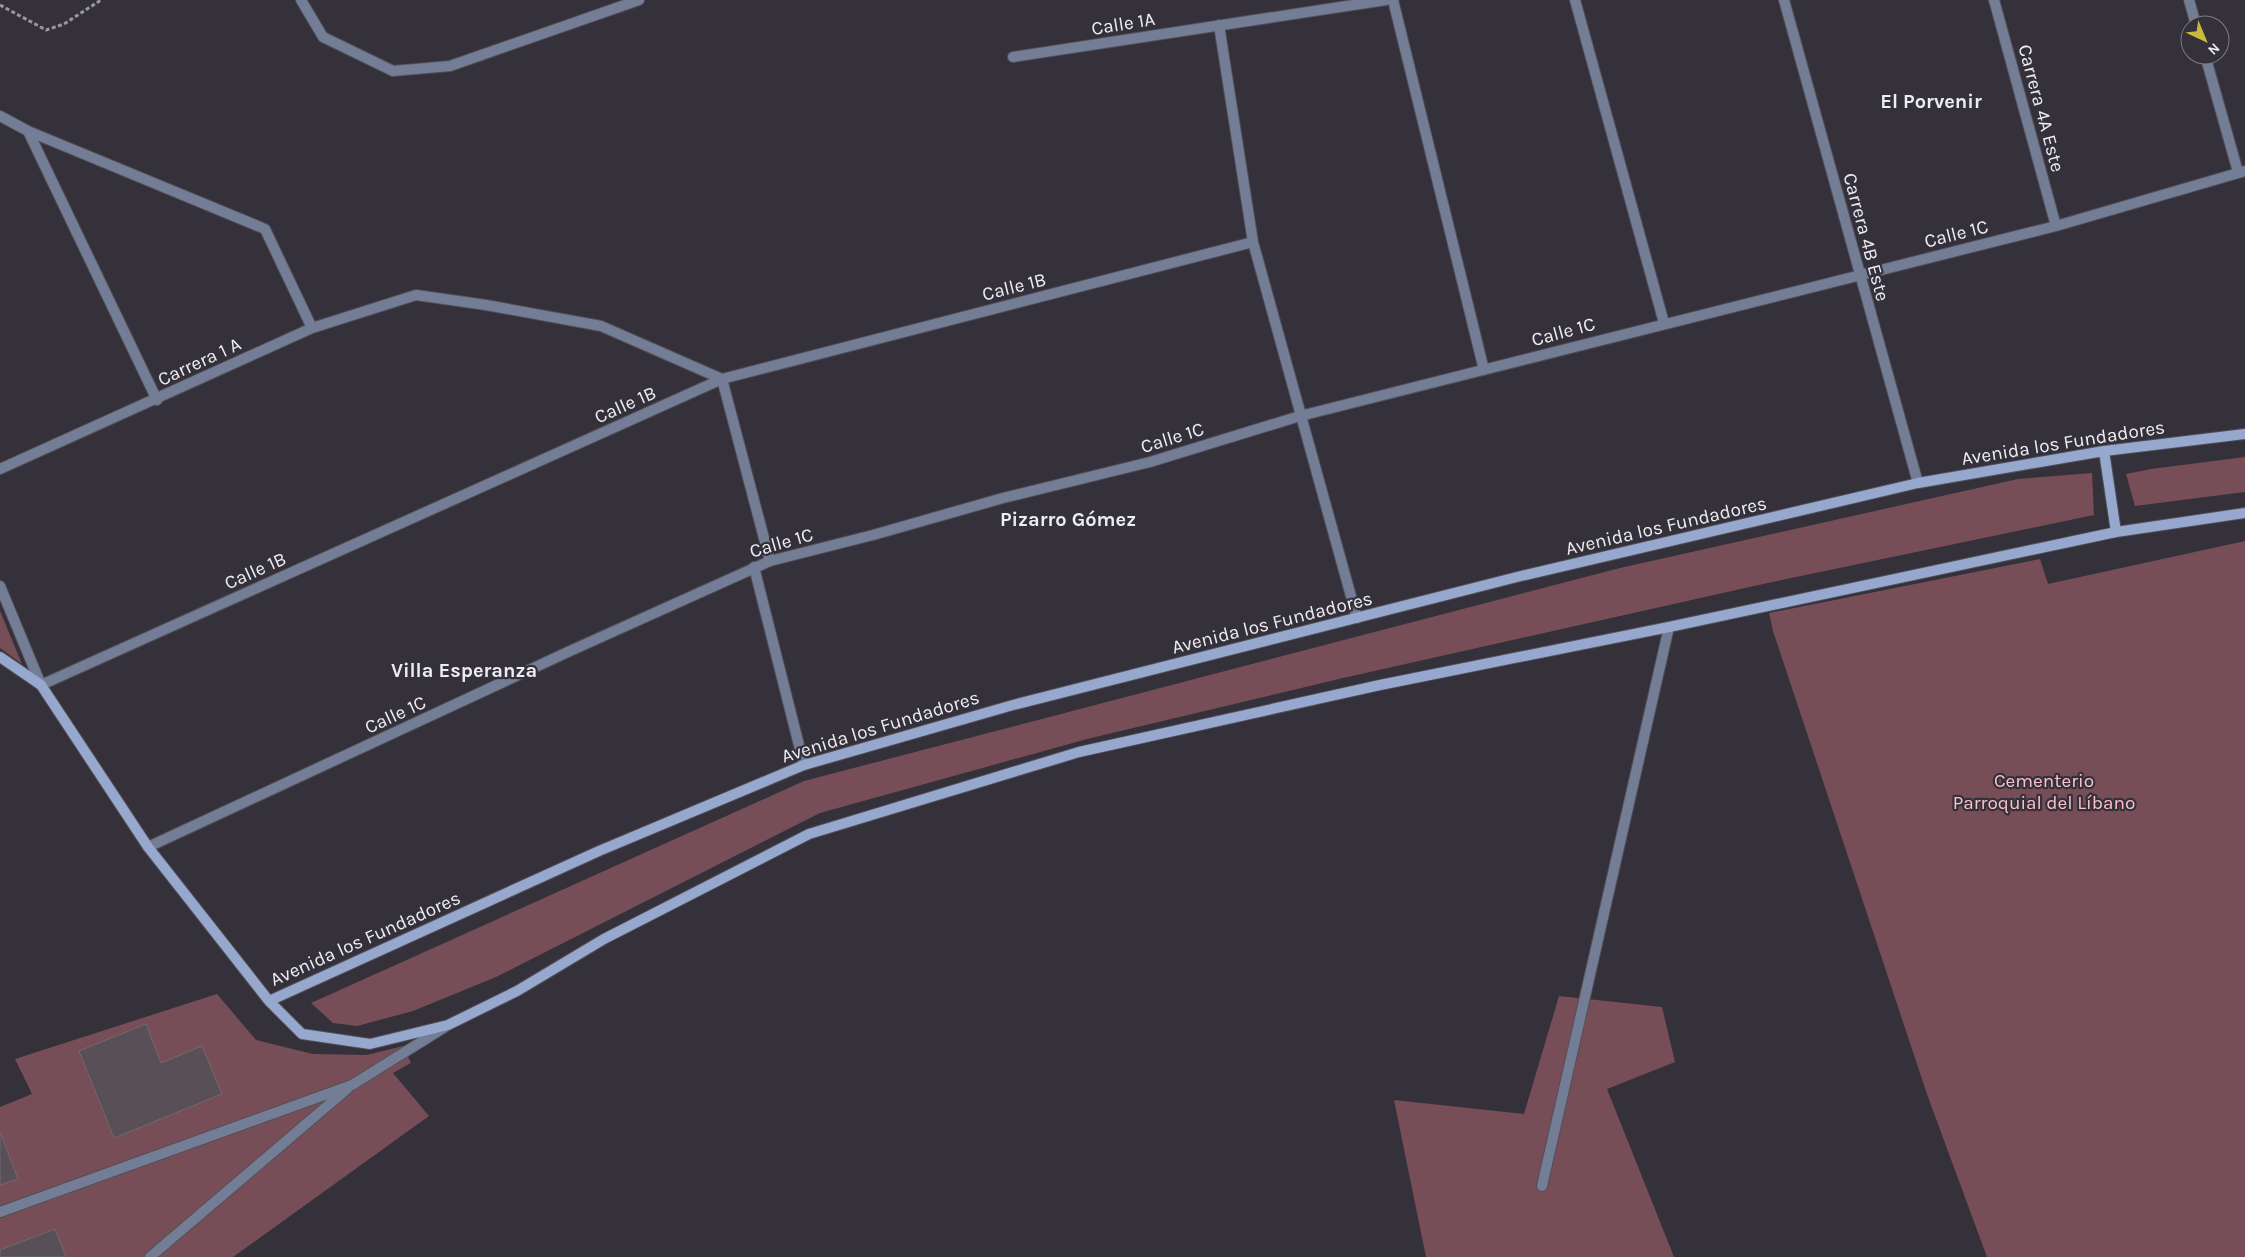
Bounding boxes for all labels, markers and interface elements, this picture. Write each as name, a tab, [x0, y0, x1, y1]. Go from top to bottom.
street label: Calle 1A	[1090, 8, 1157, 40]
north arrow	[2180, 15, 2230, 65]
text: N	[2204, 39, 2223, 59]
street label: Carrera 4A Este	[2013, 42, 2069, 174]
district label: El Porvenir	[1880, 90, 1982, 113]
street label: Carrera 4B Este	[1838, 171, 1894, 304]
street label: Calle 1C	[1922, 215, 1990, 253]
street label: Calle 1B	[980, 268, 1048, 306]
street label: Calle 1C	[1529, 313, 1597, 351]
street label: Carrera 1 A	[154, 333, 245, 391]
street label: Calle 1B	[591, 382, 660, 428]
street label: Avenida los Fundadores	[1960, 416, 2167, 470]
street label: Calle 1C	[1138, 418, 1207, 458]
street label: Avenida los Fundadores	[1563, 492, 1769, 560]
district label: Pizarro Gómez	[1000, 508, 1136, 531]
street label: Calle 1C	[747, 523, 816, 562]
street label: Calle 1B	[221, 548, 290, 594]
street label: Avenida los Fundadores	[1170, 587, 1375, 659]
district label: Villa Esperanza	[391, 659, 537, 682]
street label: Avenida los Fundadores	[779, 686, 982, 768]
street label: Calle 1C	[361, 691, 430, 739]
park label: Cementerio Parroquial del Líbano	[1953, 770, 2135, 814]
street label: Avenida los Fundadores	[267, 887, 464, 991]

